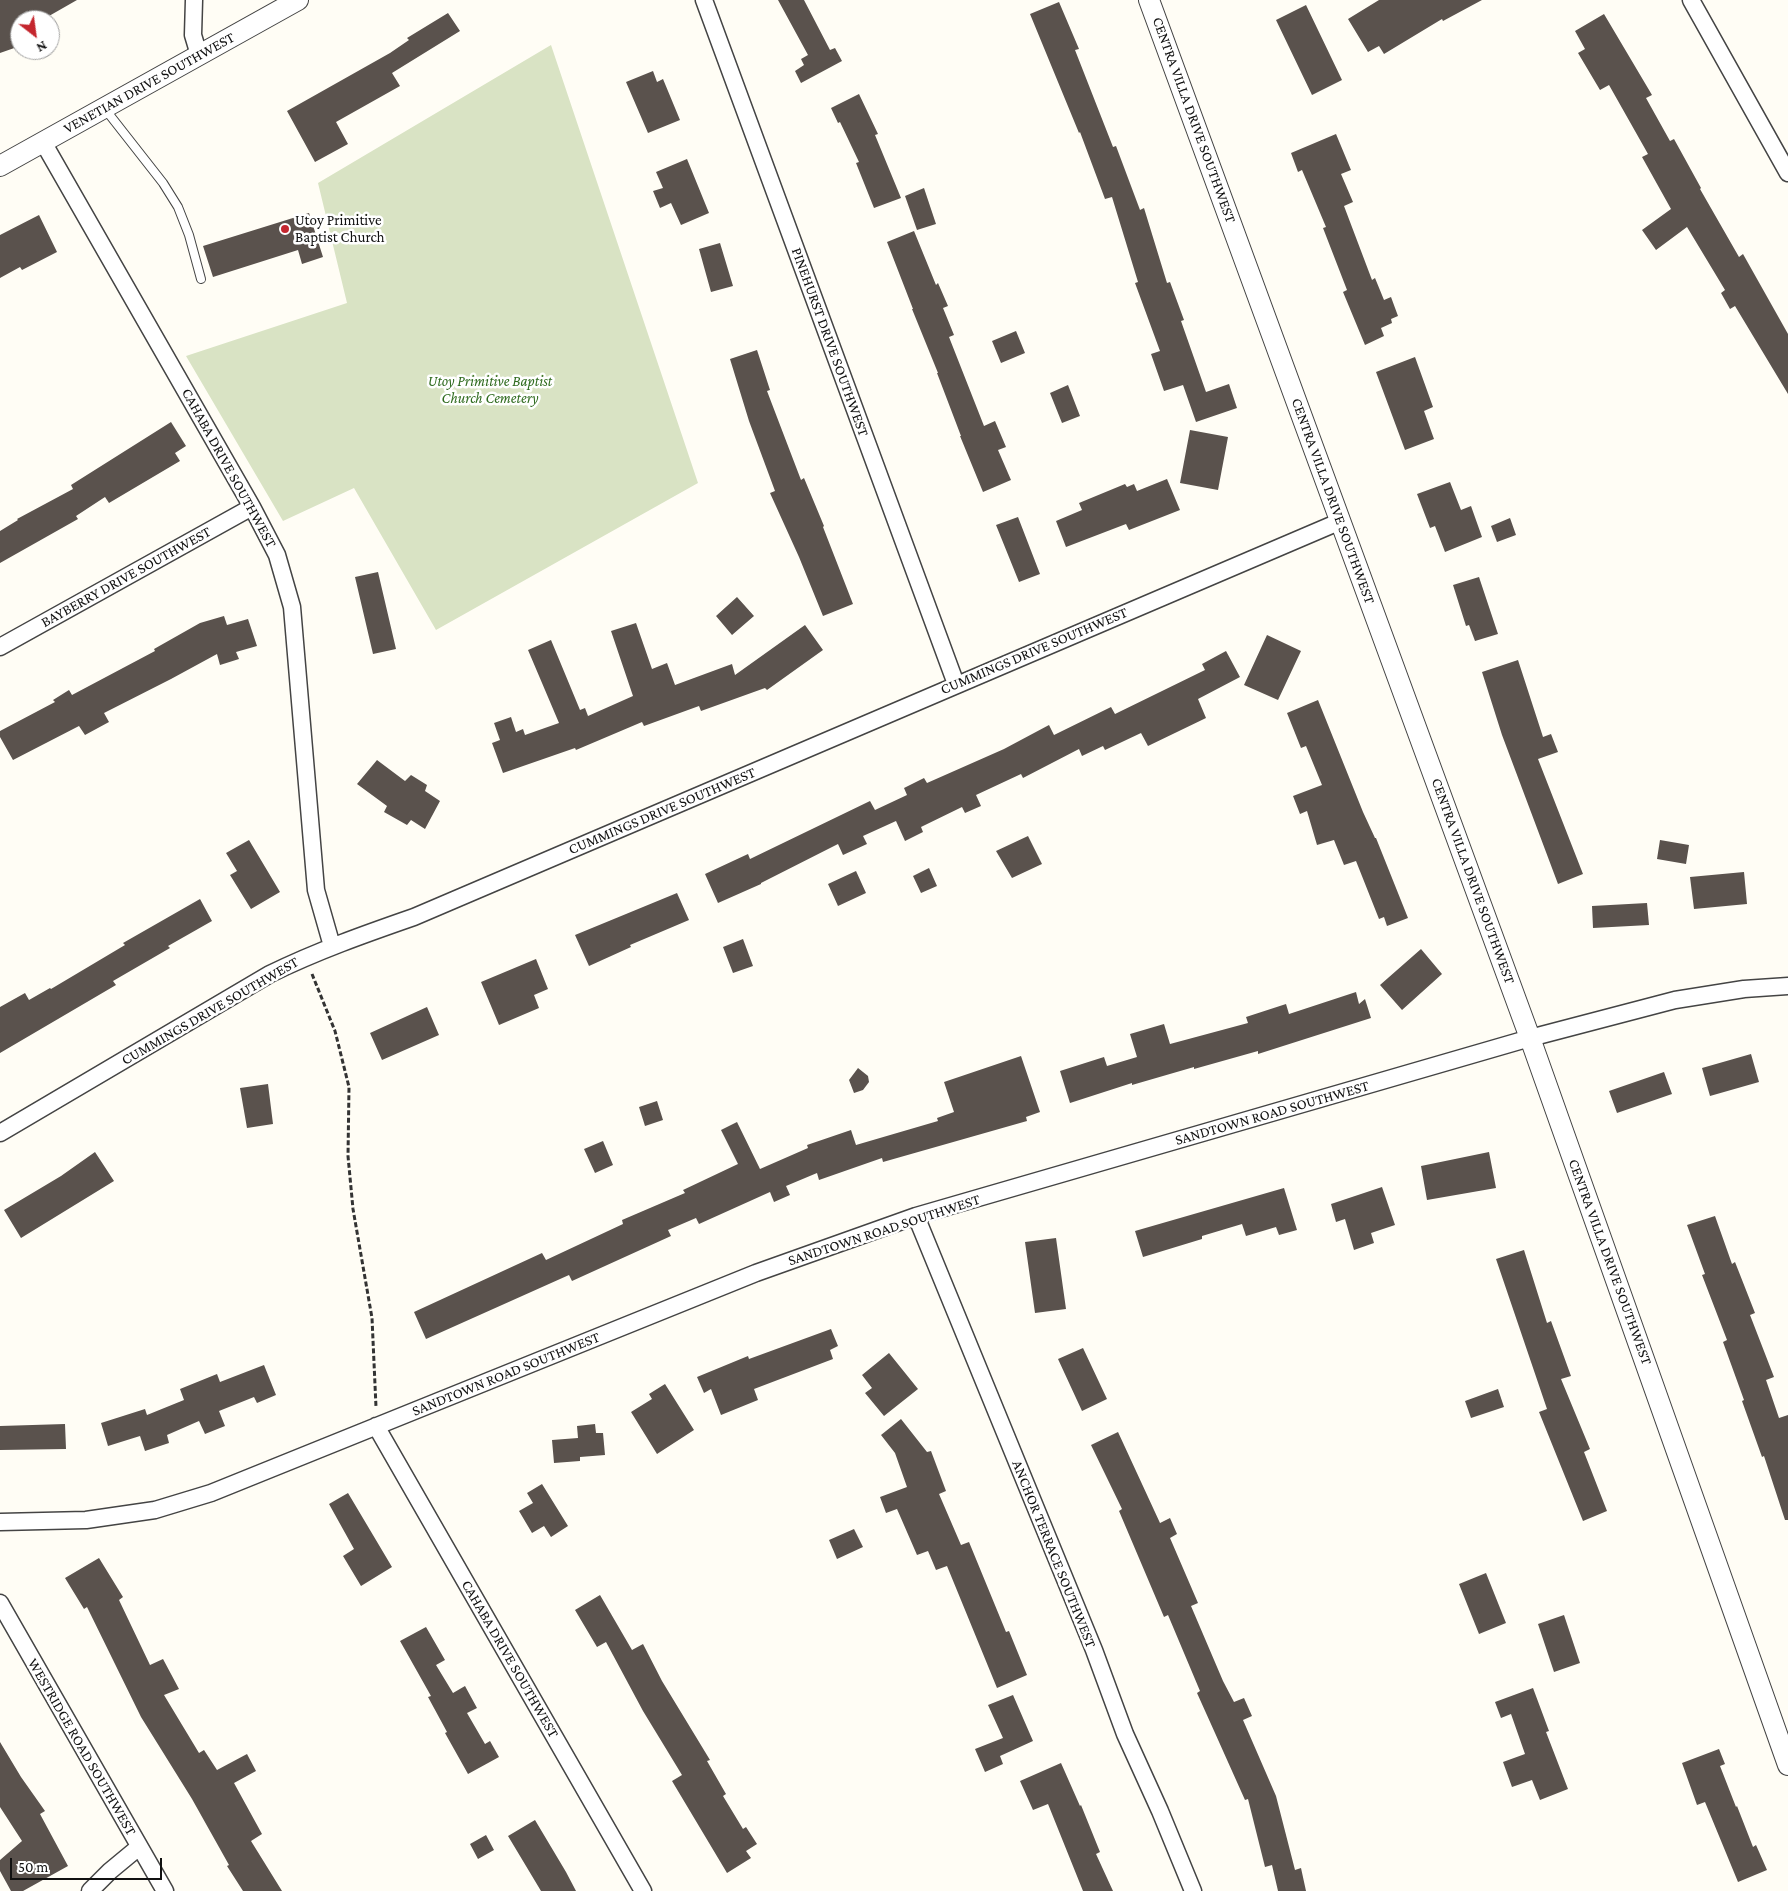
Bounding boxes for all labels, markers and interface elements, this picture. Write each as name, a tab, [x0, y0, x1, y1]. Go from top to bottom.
north arrow	[10, 10, 60, 60]
street label: CENTRA VILLA DRIVE SOUTHWEST	[1148, 15, 1240, 225]
street label: VENETIAN DRIVE SOUTHWEST	[60, 28, 238, 138]
text: N	[34, 38, 50, 56]
place label: Utoy Primitive Baptist Church	[295, 211, 385, 246]
marker: Utoy Primitive Baptist Church	[279, 223, 291, 235]
street label: PINEHURST DRIVE SOUTHWEST	[787, 245, 873, 439]
park label: Utoy Primitive Baptist Church Cemetery	[428, 372, 552, 407]
street label: CAHABA DRIVE SOUTHWEST	[178, 385, 280, 551]
street label: CENTRA VILLA DRIVE SOUTHWEST	[1287, 396, 1379, 606]
street label: BAYBERRY DRIVE SOUTHWEST	[38, 523, 214, 631]
street label: CUMMINGS DRIVE SOUTHWEST	[938, 603, 1130, 699]
street label: CUMMINGS DRIVE SOUTHWEST	[566, 763, 758, 859]
street label: CENTRA VILLA DRIVE SOUTHWEST	[1427, 776, 1519, 986]
street label: CUMMINGS DRIVE SOUTHWEST	[118, 953, 302, 1069]
street label: SANDTOWN ROAD SOUTHWEST	[1173, 1077, 1371, 1149]
street label: CENTRA VILLA DRIVE SOUTHWEST	[1564, 1157, 1656, 1367]
street label: SANDTOWN ROAD SOUTHWEST	[786, 1190, 982, 1270]
street label: SANDTOWN ROAD SOUTHWEST	[410, 1328, 602, 1420]
street label: ANCHOR TERRACE SOUTHWEST	[1008, 1458, 1100, 1650]
street label: CAHABA DRIVE SOUTHWEST	[457, 1577, 563, 1741]
street label: WESTRIDGE ROAD SOUTHWEST	[24, 1655, 140, 1839]
scale bar	[12, 1848, 165, 1880]
text: 50 m	[18, 1859, 48, 1875]

